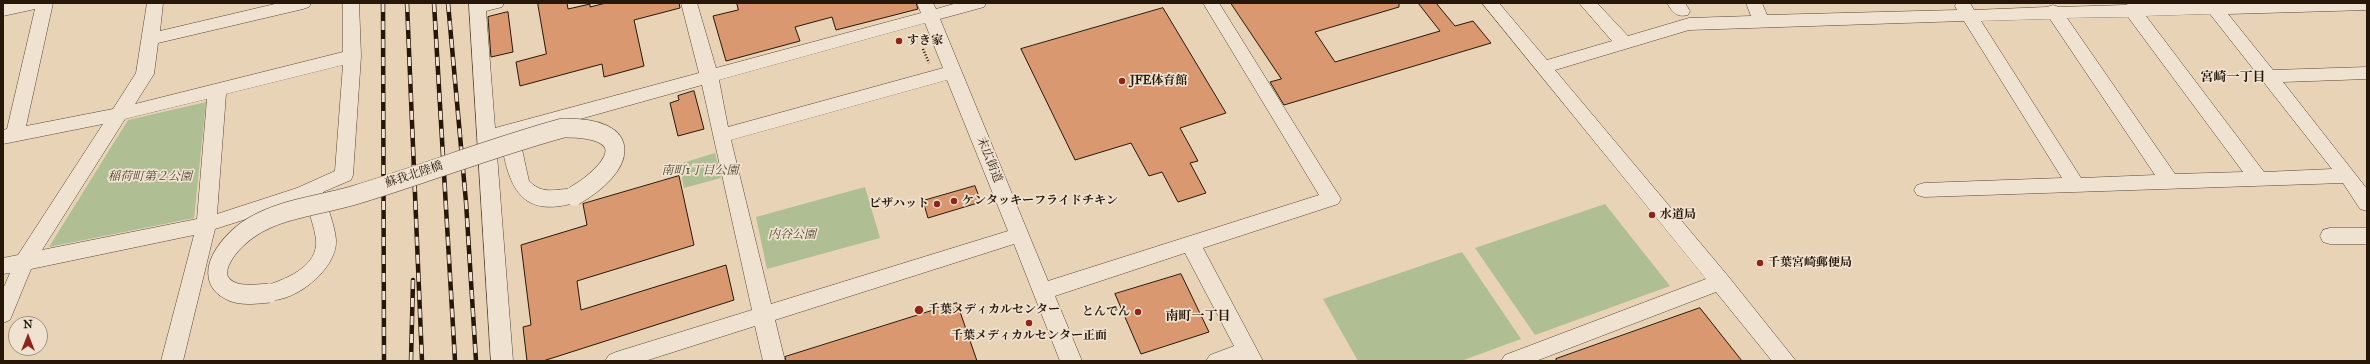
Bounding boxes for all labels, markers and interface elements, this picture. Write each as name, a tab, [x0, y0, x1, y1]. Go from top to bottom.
place label: すき家	[907, 34, 943, 48]
marker: すき家	[894, 36, 904, 46]
district label: 宮崎一丁目	[2201, 70, 2265, 86]
place label: JFE体育館	[1130, 74, 1187, 88]
marker: JFE体育館	[1117, 76, 1127, 86]
street label: 末広街道	[973, 135, 1005, 185]
street label: 蘇我北陸橋	[383, 159, 445, 191]
park label: 南町1丁目公園	[662, 164, 738, 178]
park label: 稲荷町第２公園	[108, 170, 192, 184]
place label: ケンタッキーフライドチキン	[962, 194, 1118, 208]
marker: ケンタッキーフライドチキン	[949, 196, 959, 206]
place label: ピザハット	[869, 197, 929, 211]
marker: ピザハット	[932, 199, 942, 209]
place label: 水道局	[1660, 208, 1696, 222]
marker: 水道局	[1647, 210, 1657, 220]
park label: 内谷公園	[768, 228, 816, 242]
place label: 千葉宮崎郵便局	[1768, 256, 1852, 270]
marker: 千葉宮崎郵便局	[1755, 258, 1765, 268]
place label: 千葉メディカルセンター	[928, 303, 1060, 317]
marker: 千葉メディカルセンター	[913, 304, 925, 316]
place label: とんでん	[1082, 305, 1130, 319]
marker: とんでん	[1133, 307, 1143, 317]
district label: 南町一丁目	[1166, 309, 1230, 325]
north arrow	[8, 316, 48, 356]
text: N	[23, 318, 33, 331]
marker: 千葉メディカルセンター正面	[1024, 318, 1034, 328]
place label: 千葉メディカルセンター正面	[951, 329, 1107, 343]

